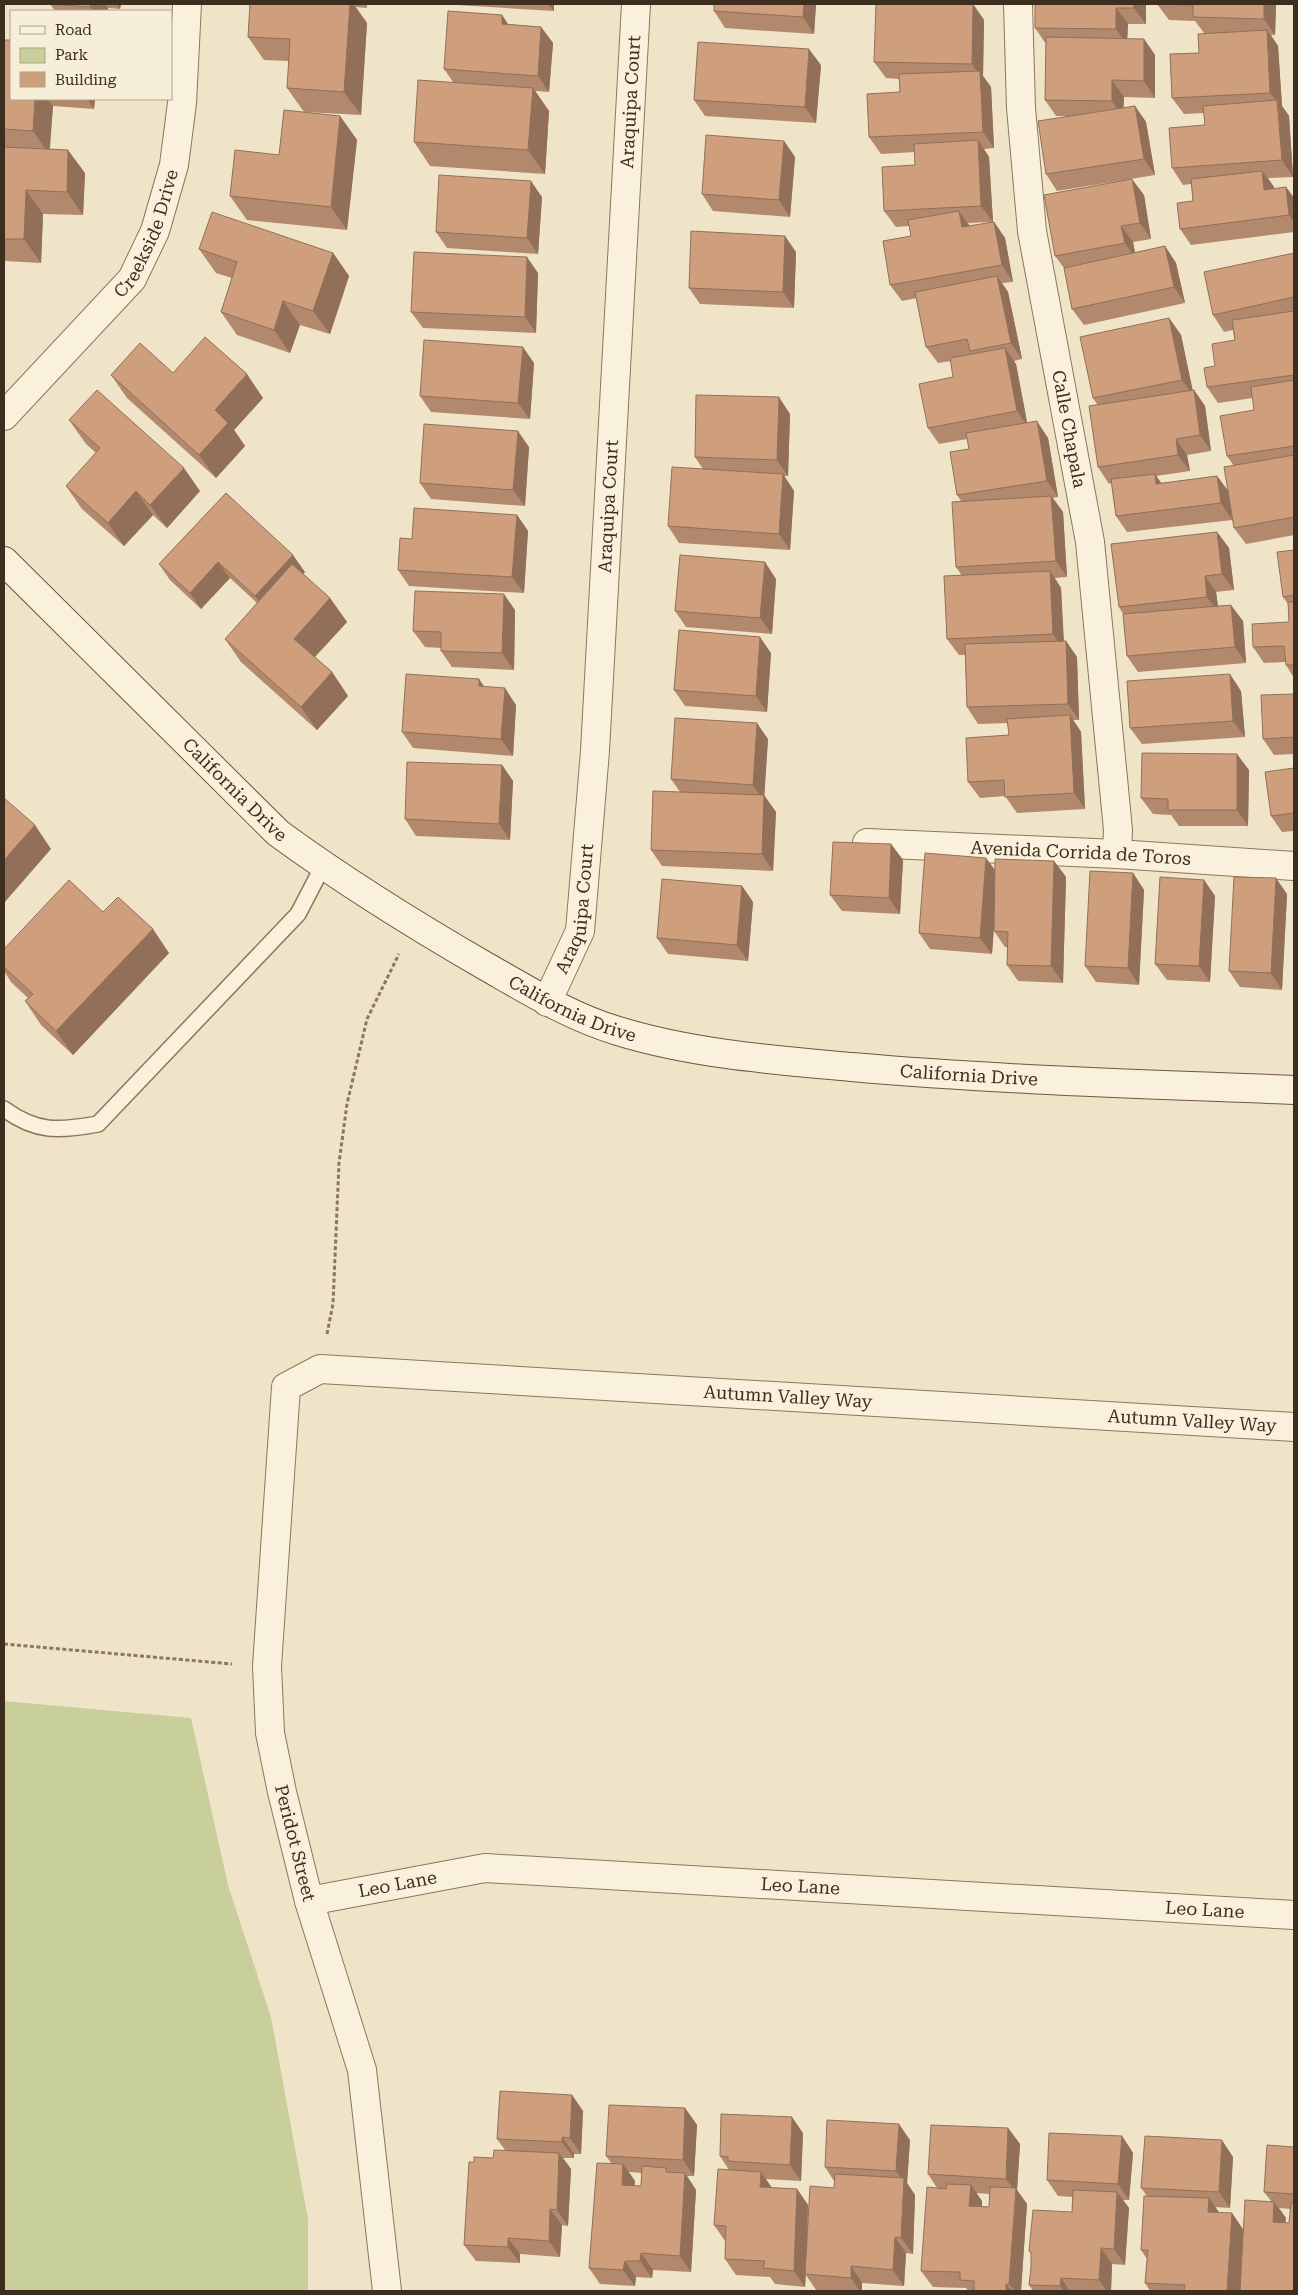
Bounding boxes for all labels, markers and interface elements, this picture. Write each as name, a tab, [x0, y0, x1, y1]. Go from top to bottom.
legend	[10, 10, 172, 100]
text: Road	[55, 21, 92, 39]
street label: Araquipa Court	[616, 34, 644, 169]
text: Park	[55, 46, 89, 64]
text: Building	[55, 71, 117, 89]
street label: Creekside Drive	[109, 167, 182, 302]
street label: Calle Chapala	[1048, 368, 1091, 490]
street label: Araquipa Court	[594, 439, 622, 573]
street label: California Drive	[179, 733, 291, 846]
street label: Avenida Corrida de Toros	[970, 837, 1192, 869]
street label: Araquipa Court	[551, 843, 597, 977]
street label: California Drive	[505, 971, 639, 1046]
street label: California Drive	[899, 1060, 1039, 1089]
street label: Autumn Valley Way	[703, 1381, 873, 1412]
street label: Autumn Valley Way	[1107, 1405, 1278, 1436]
street label: Peridot Street	[271, 1782, 320, 1904]
street label: Leo Lane	[356, 1866, 438, 1902]
street label: Leo Lane	[760, 1873, 841, 1899]
street label: Leo Lane	[1164, 1897, 1245, 1922]

